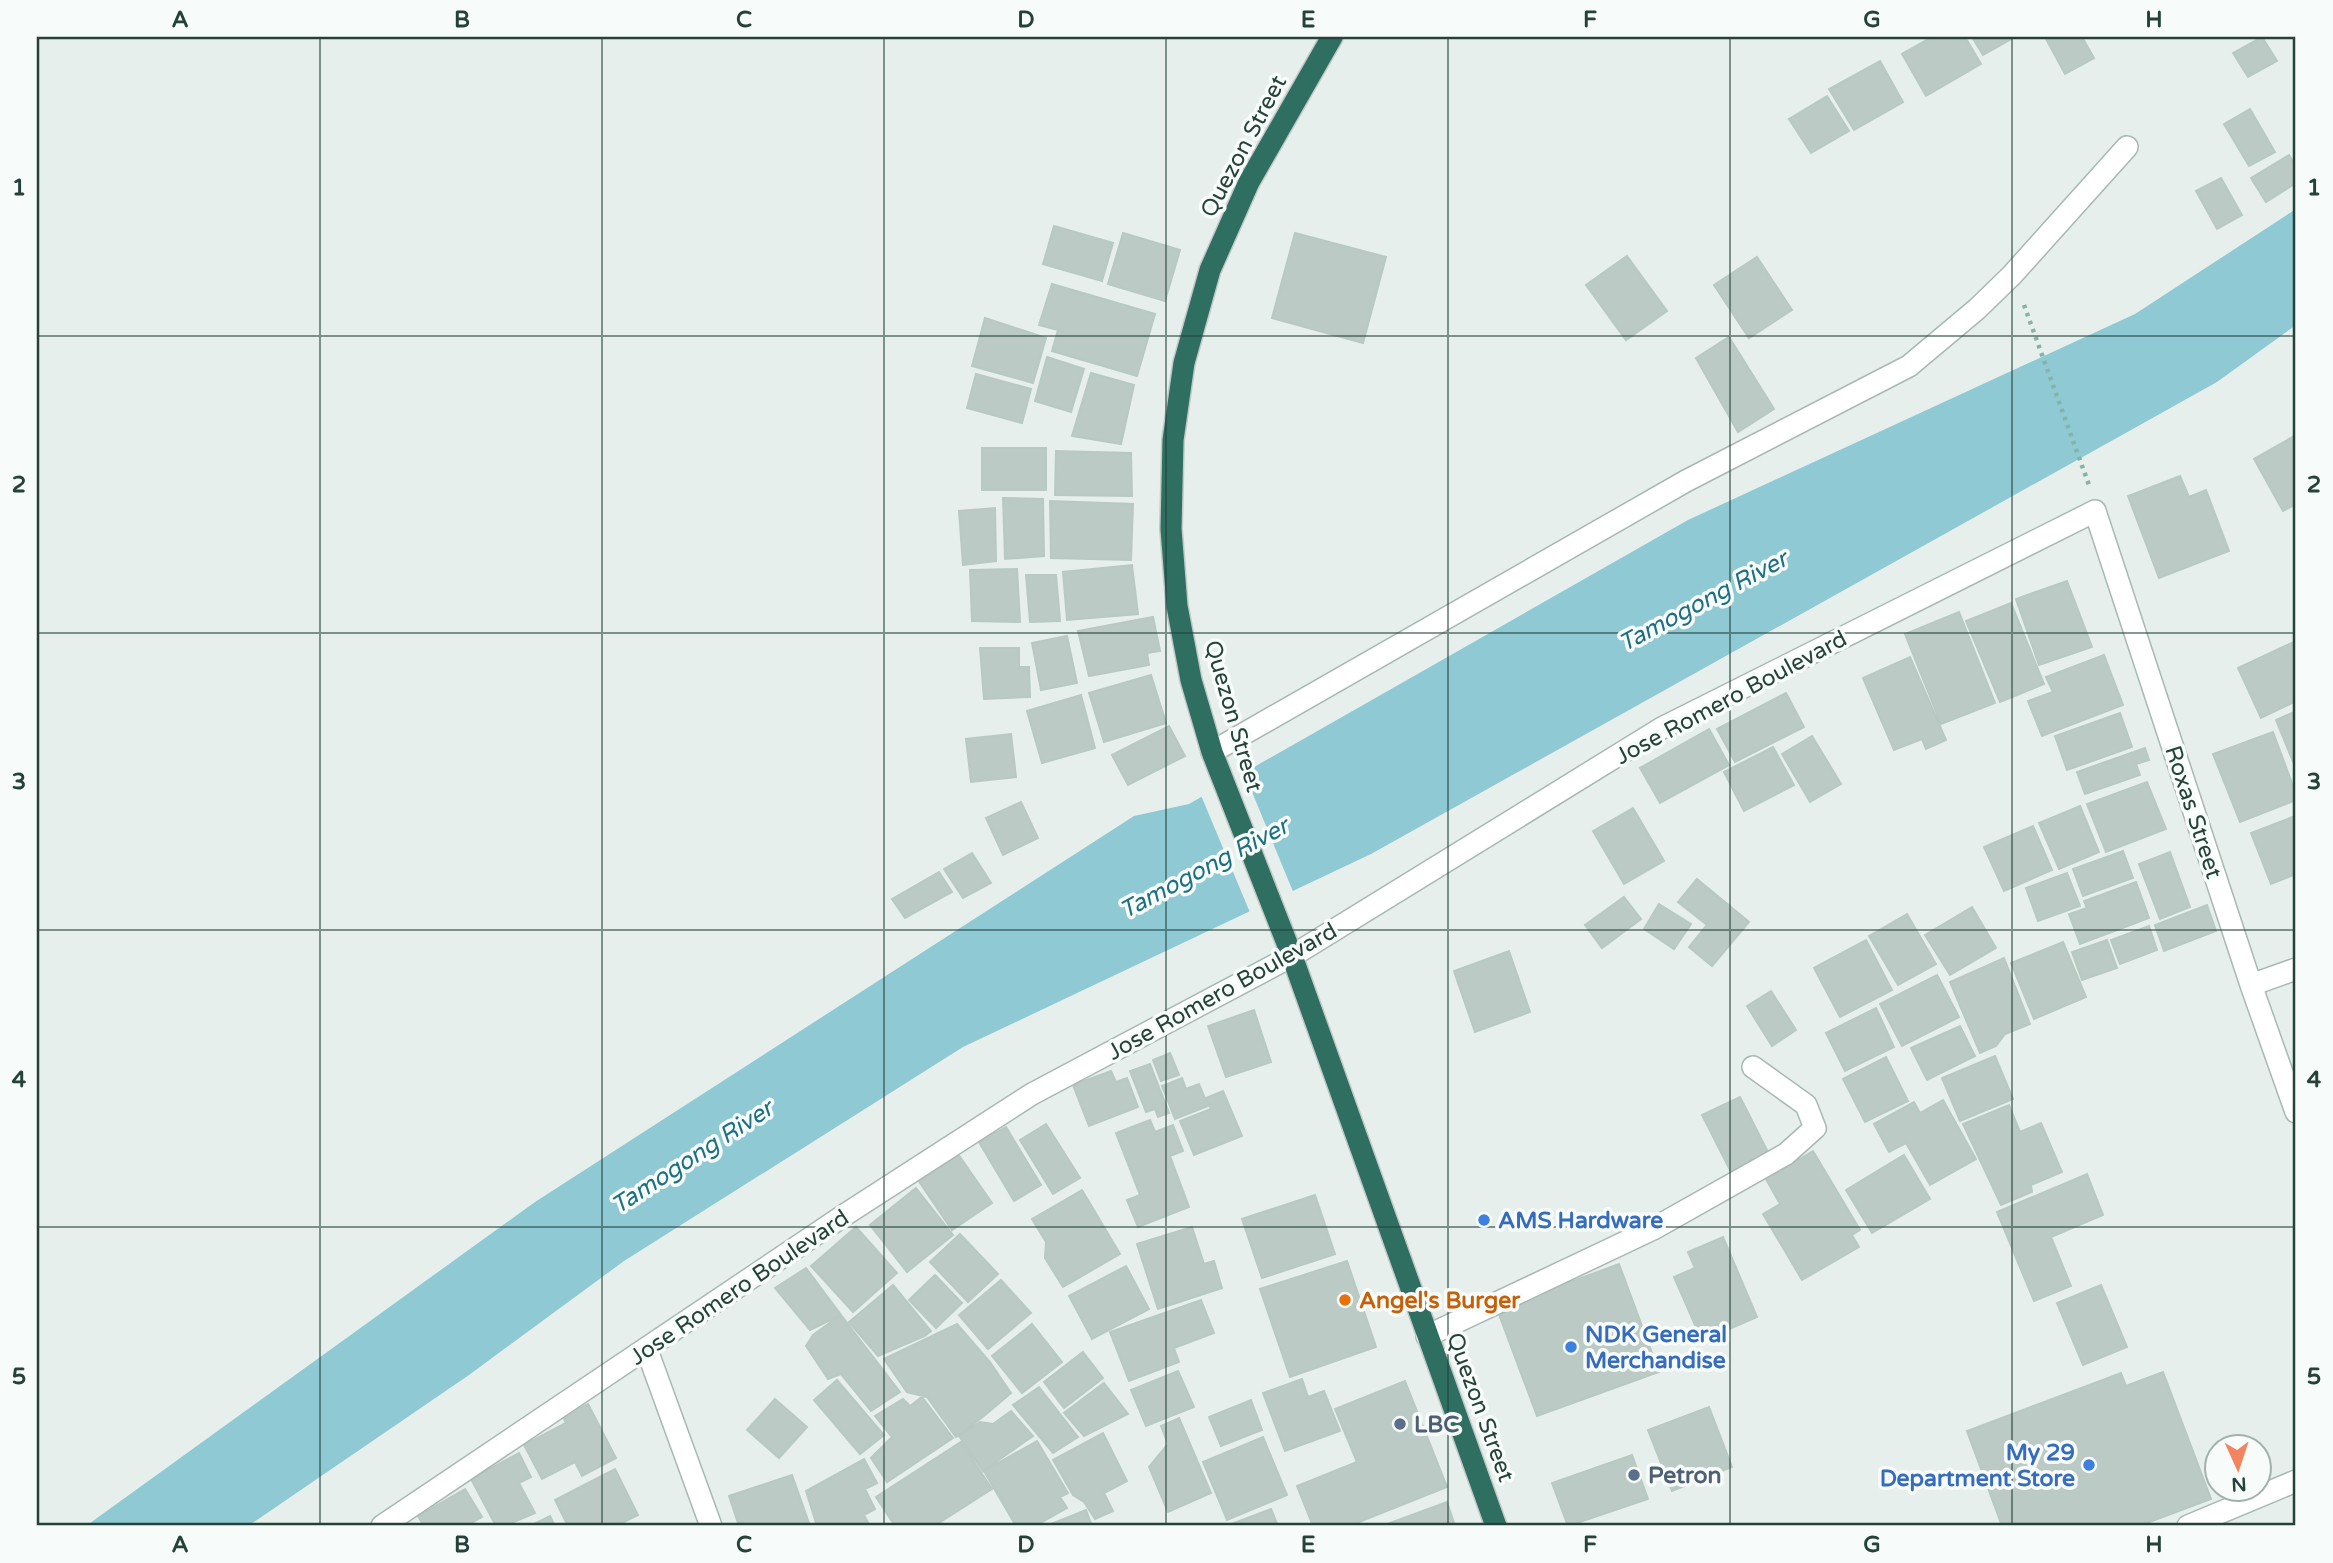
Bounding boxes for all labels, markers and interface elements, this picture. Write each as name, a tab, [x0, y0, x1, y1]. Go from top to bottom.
text: A	[171, 6, 189, 34]
text: B	[454, 6, 470, 34]
text: C	[736, 6, 752, 34]
text: D	[1017, 6, 1035, 34]
text: E	[1301, 6, 1315, 34]
text: F	[1583, 6, 1597, 34]
text: G	[1863, 6, 1881, 34]
text: H	[2145, 6, 2163, 34]
street label: Quezon Street	[1195, 71, 1293, 222]
text: 1	[12, 174, 26, 202]
text: 1	[2307, 174, 2321, 202]
text: 2	[12, 471, 26, 499]
text: 2	[2307, 471, 2321, 499]
water label: Tamogong River	[1614, 543, 1795, 658]
street label: Jose Romero Boulevard	[1611, 625, 1852, 771]
street label: Quezon Street	[1198, 637, 1268, 796]
street label: Roxas Street	[2158, 742, 2228, 883]
text: 3	[12, 768, 26, 796]
text: 3	[2307, 768, 2321, 796]
water label: Tamogong River	[1115, 810, 1296, 925]
street label: Jose Romero Boulevard	[1103, 917, 1342, 1067]
text: 4	[12, 1066, 27, 1094]
text: 4	[2307, 1066, 2322, 1094]
water label: Tamogong River	[606, 1093, 781, 1220]
street label: Jose Romero Boulevard	[625, 1204, 854, 1372]
place label: AMS Hardware	[1498, 1207, 1663, 1235]
marker: AMS Hardware	[1476, 1212, 1492, 1228]
place label: Angel's Burger	[1359, 1287, 1521, 1315]
marker: Angel's Burger	[1337, 1292, 1353, 1308]
place label: NDK General Merchandise	[1585, 1321, 1727, 1375]
street label: Quezon Street	[1440, 1329, 1520, 1486]
marker: NDK General Merchandise	[1563, 1339, 1579, 1355]
text: 5	[12, 1363, 26, 1391]
text: 5	[2307, 1363, 2321, 1391]
place label: LBC	[1414, 1411, 1459, 1439]
marker: LBC	[1392, 1416, 1408, 1432]
north arrow	[2204, 1434, 2274, 1504]
place label: My 29 Department Store	[1880, 1439, 2075, 1493]
marker: My 29 Department Store	[2081, 1457, 2097, 1473]
place label: Petron	[1648, 1462, 1721, 1490]
marker: Petron	[1626, 1467, 1642, 1483]
text: N	[2231, 1473, 2247, 1495]
text: A	[171, 1531, 189, 1559]
text: B	[454, 1531, 470, 1559]
text: C	[736, 1531, 752, 1559]
text: D	[1017, 1531, 1035, 1559]
text: E	[1301, 1531, 1315, 1559]
text: F	[1583, 1531, 1597, 1559]
text: G	[1863, 1531, 1881, 1559]
text: H	[2145, 1531, 2163, 1559]

